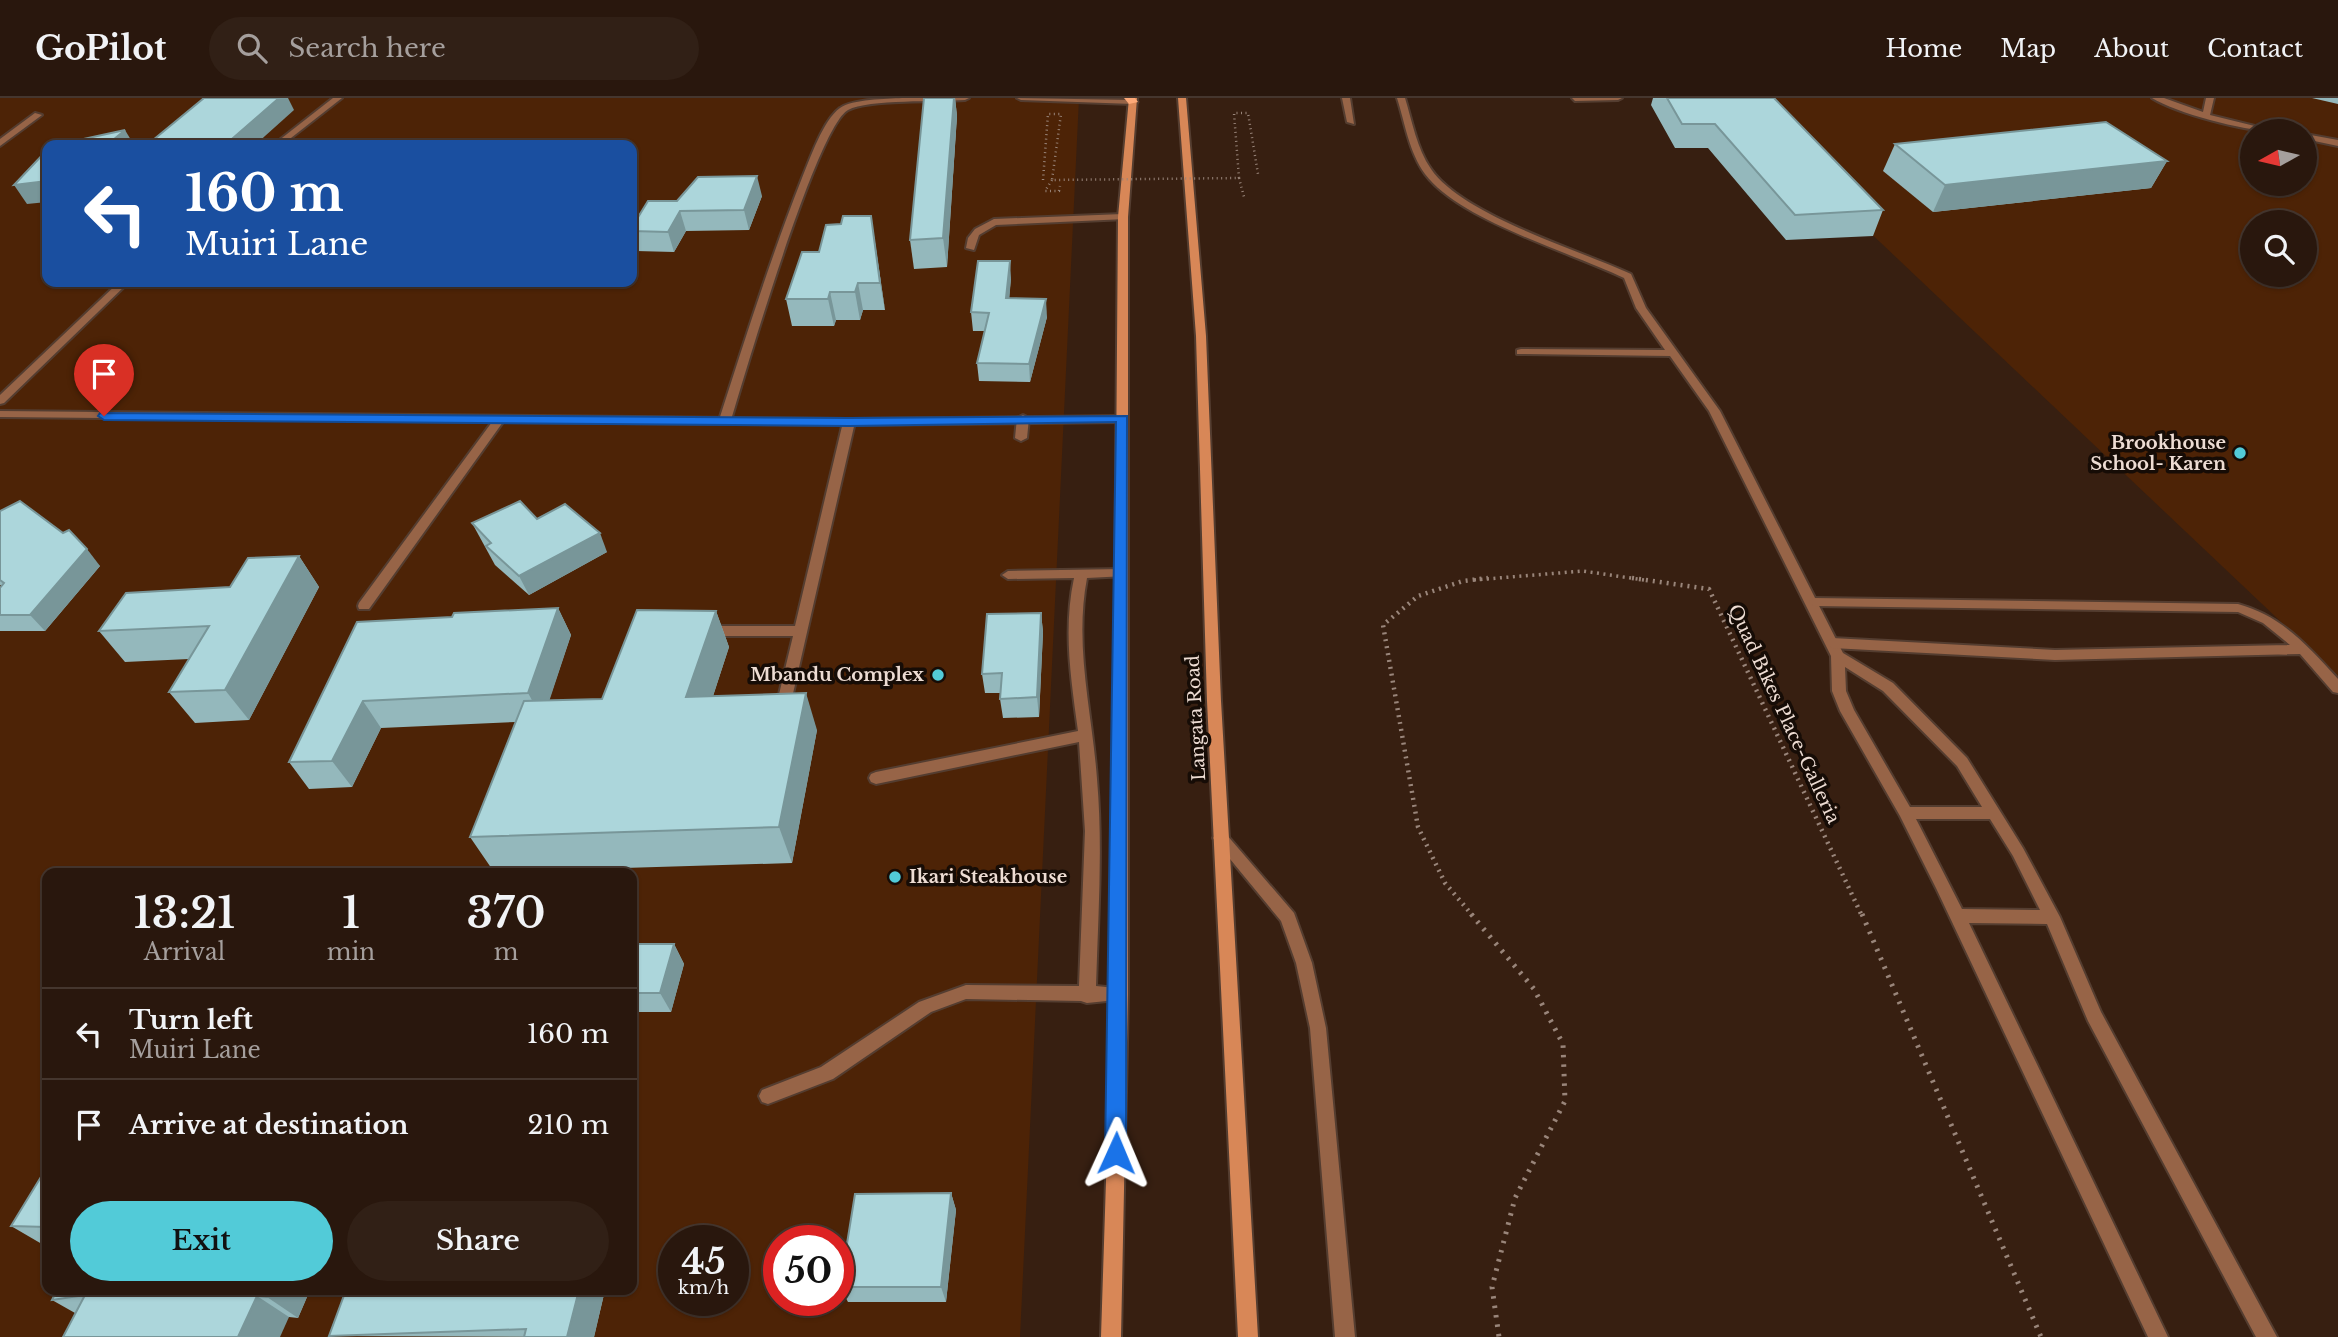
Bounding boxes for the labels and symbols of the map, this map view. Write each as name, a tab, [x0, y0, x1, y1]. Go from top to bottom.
north arrow	[2240, 119, 2317, 196]
pin	[74, 344, 134, 416]
place label: Brookhouse School- Karen	[2090, 432, 2226, 475]
marker: Brookhouse School- Karen	[2232, 445, 2248, 461]
street label: Quad Bikes Place-Galleria	[1723, 601, 1845, 827]
street label: Langata Road	[1182, 655, 1210, 781]
place label: Mbandu Complex	[750, 664, 924, 686]
marker: Mbandu Complex	[930, 667, 946, 683]
place label: Ikari Steakhouse	[909, 866, 1067, 888]
marker: Ikari Steakhouse	[887, 869, 903, 885]
position arrow	[1079, 1116, 1153, 1190]
speed limit sign: 50	[763, 1225, 854, 1316]

